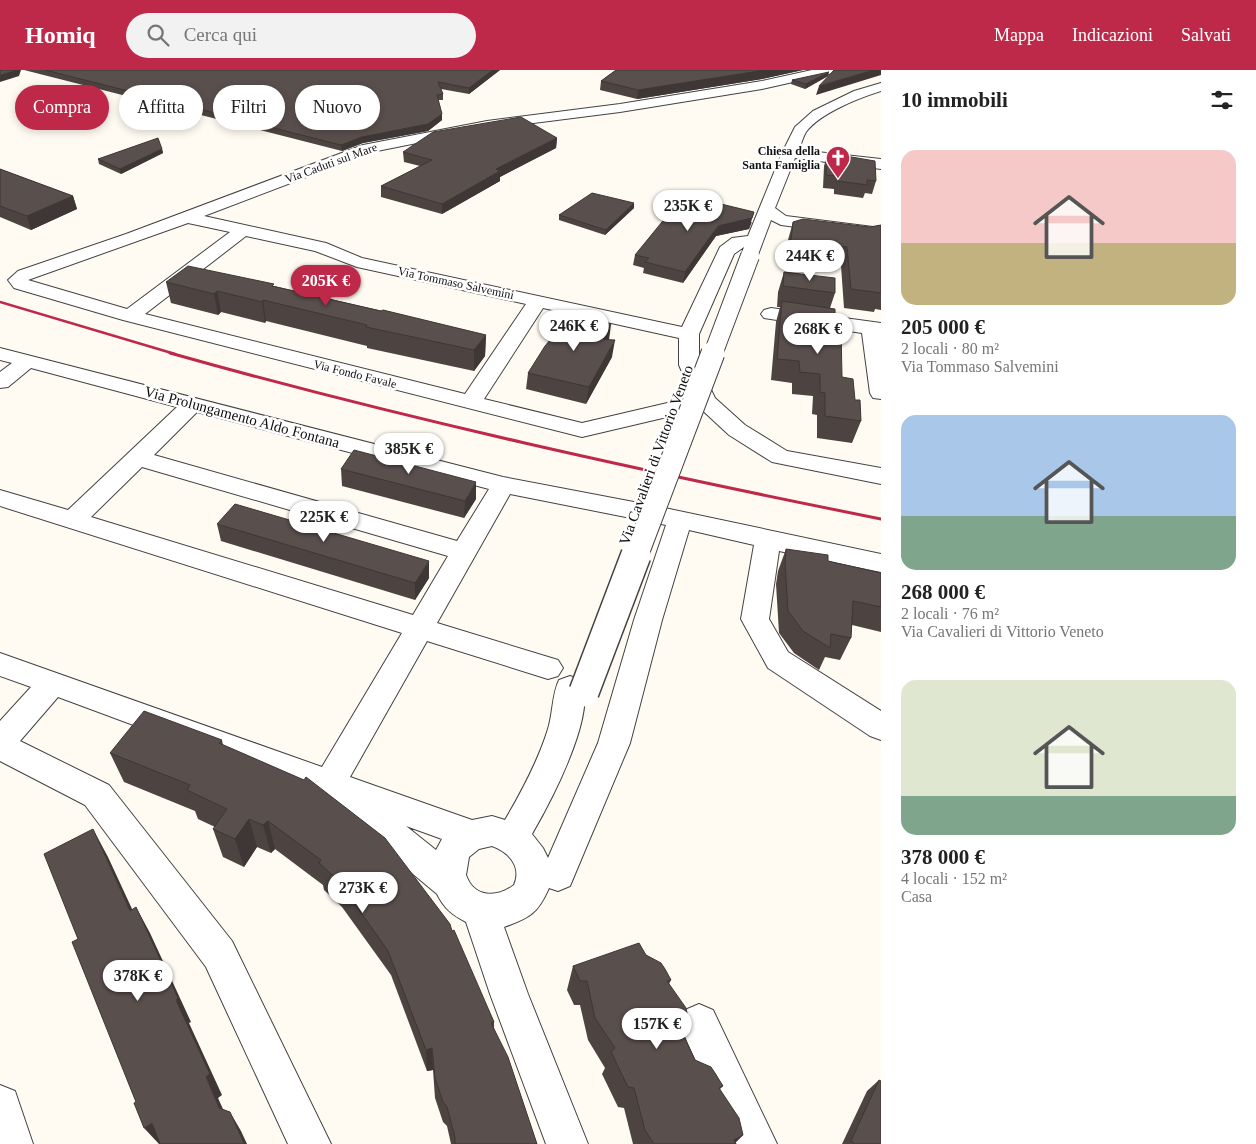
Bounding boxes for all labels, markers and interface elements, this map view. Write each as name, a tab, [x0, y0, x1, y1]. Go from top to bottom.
search box	[126, 13, 476, 58]
icon: search	[144, 21, 172, 49]
text: Homiq	[25, 22, 96, 48]
text: Cerca qui	[184, 24, 257, 45]
text: Mappa	[994, 25, 1044, 45]
text: Indicazioni	[1072, 25, 1153, 45]
text: Salvati	[1181, 25, 1231, 45]
chip: Compra	[15, 85, 109, 130]
chip: Affitta	[119, 85, 203, 130]
chip: Filtri	[213, 85, 285, 130]
chip: Nuovo	[295, 85, 380, 130]
icon: filters	[1208, 86, 1236, 114]
text: 10 immobili	[901, 88, 1008, 112]
street label: Via Caduti sul Mare	[283, 140, 379, 186]
place label: Chiesa della Santa Famiglia	[742, 144, 820, 172]
church icon: Chiesa della Santa Famiglia	[825, 145, 851, 179]
icon: home	[1024, 182, 1114, 272]
pin: 235K €	[647, 190, 729, 232]
text: 235K €	[664, 197, 712, 214]
pin: 244K €	[769, 240, 851, 282]
text: 244K €	[786, 247, 834, 264]
pin: 205K €	[285, 264, 367, 307]
street label: Via Tommaso Salvemini	[397, 264, 516, 302]
text: 205K €	[302, 272, 350, 289]
pin: 246K €	[533, 310, 615, 352]
pin: 268K €	[777, 312, 859, 355]
text: 205 000 €	[901, 315, 985, 339]
text: 246K €	[550, 317, 598, 334]
text: 268K €	[794, 320, 842, 337]
text: 2 locali · 80 m²	[901, 340, 999, 357]
street label: Via Fondo Favale	[312, 357, 398, 391]
text: Via Tommaso Salvemini	[901, 358, 1059, 375]
street label: Via Cavalieri di Vittorio Veneto	[616, 363, 696, 547]
street label: Via Prolungamento Aldo Fontana	[143, 383, 342, 451]
pin: 385K €	[368, 432, 450, 475]
text: 385K €	[385, 440, 433, 457]
icon: home	[1024, 447, 1114, 537]
pin: 225K €	[283, 500, 365, 543]
text: 225K €	[300, 508, 348, 525]
text: 268 000 €	[901, 580, 985, 604]
text: 2 locali · 76 m²	[901, 605, 999, 622]
text: Via Cavalieri di Vittorio Veneto	[901, 623, 1104, 640]
icon: home	[1024, 712, 1114, 802]
text: 378 000 €	[901, 845, 985, 869]
text: 4 locali · 152 m²	[901, 870, 1007, 887]
pin: 273K €	[322, 872, 404, 914]
text: 273K €	[339, 879, 387, 896]
text: Casa	[901, 888, 932, 905]
pin: 378K €	[97, 960, 179, 1002]
text: 378K €	[114, 967, 162, 984]
pin: 157K €	[616, 1008, 698, 1050]
text: 157K €	[633, 1015, 681, 1032]

